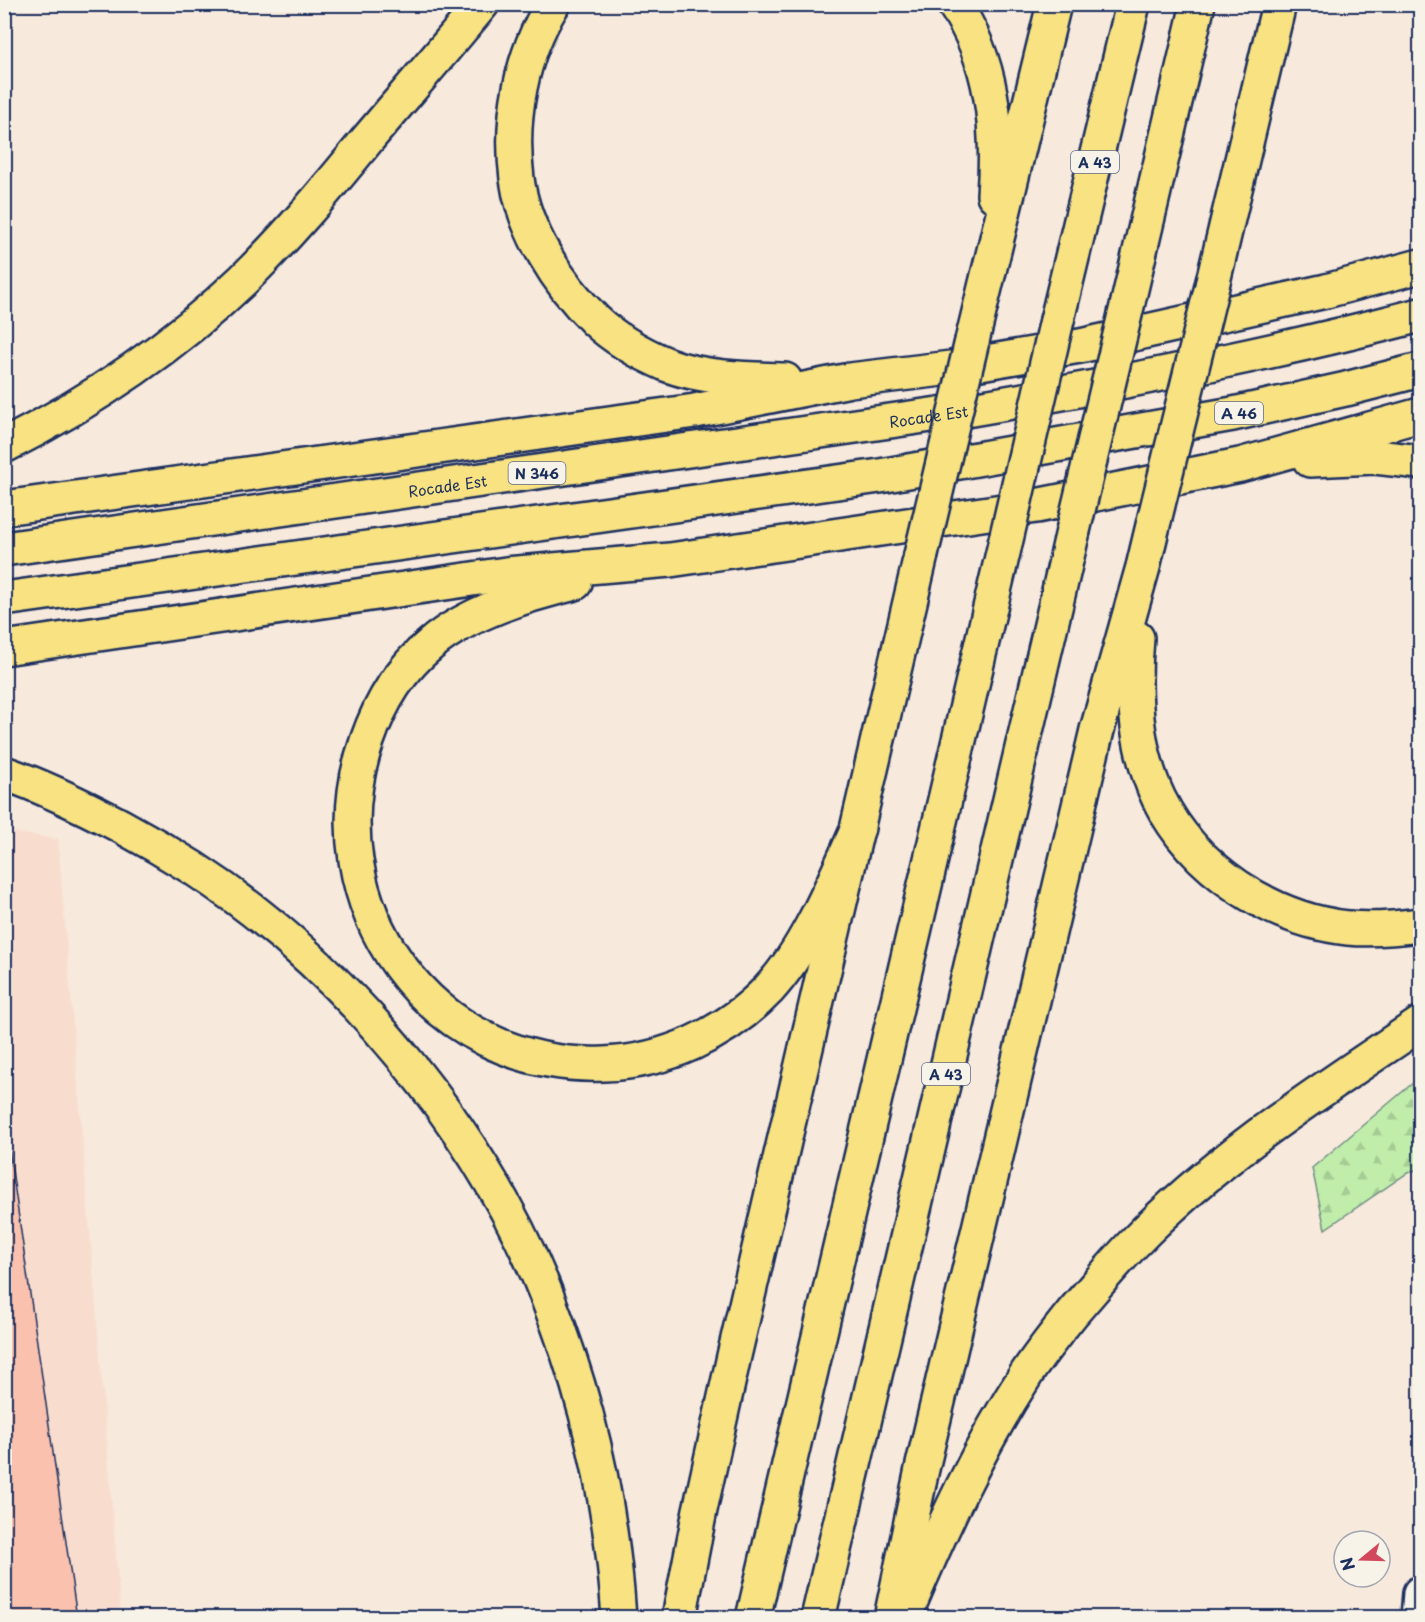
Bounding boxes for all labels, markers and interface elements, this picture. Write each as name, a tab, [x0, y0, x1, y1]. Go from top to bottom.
road number: A 43	[1071, 151, 1119, 173]
street label: Rocade Est	[887, 398, 969, 433]
road number: A 46	[1215, 402, 1263, 424]
road number: N 346	[508, 462, 566, 484]
street label: Rocade Est	[406, 468, 488, 502]
road number: A 43	[922, 1063, 970, 1085]
north arrow	[1332, 1529, 1392, 1589]
text: N	[1333, 1554, 1360, 1574]

